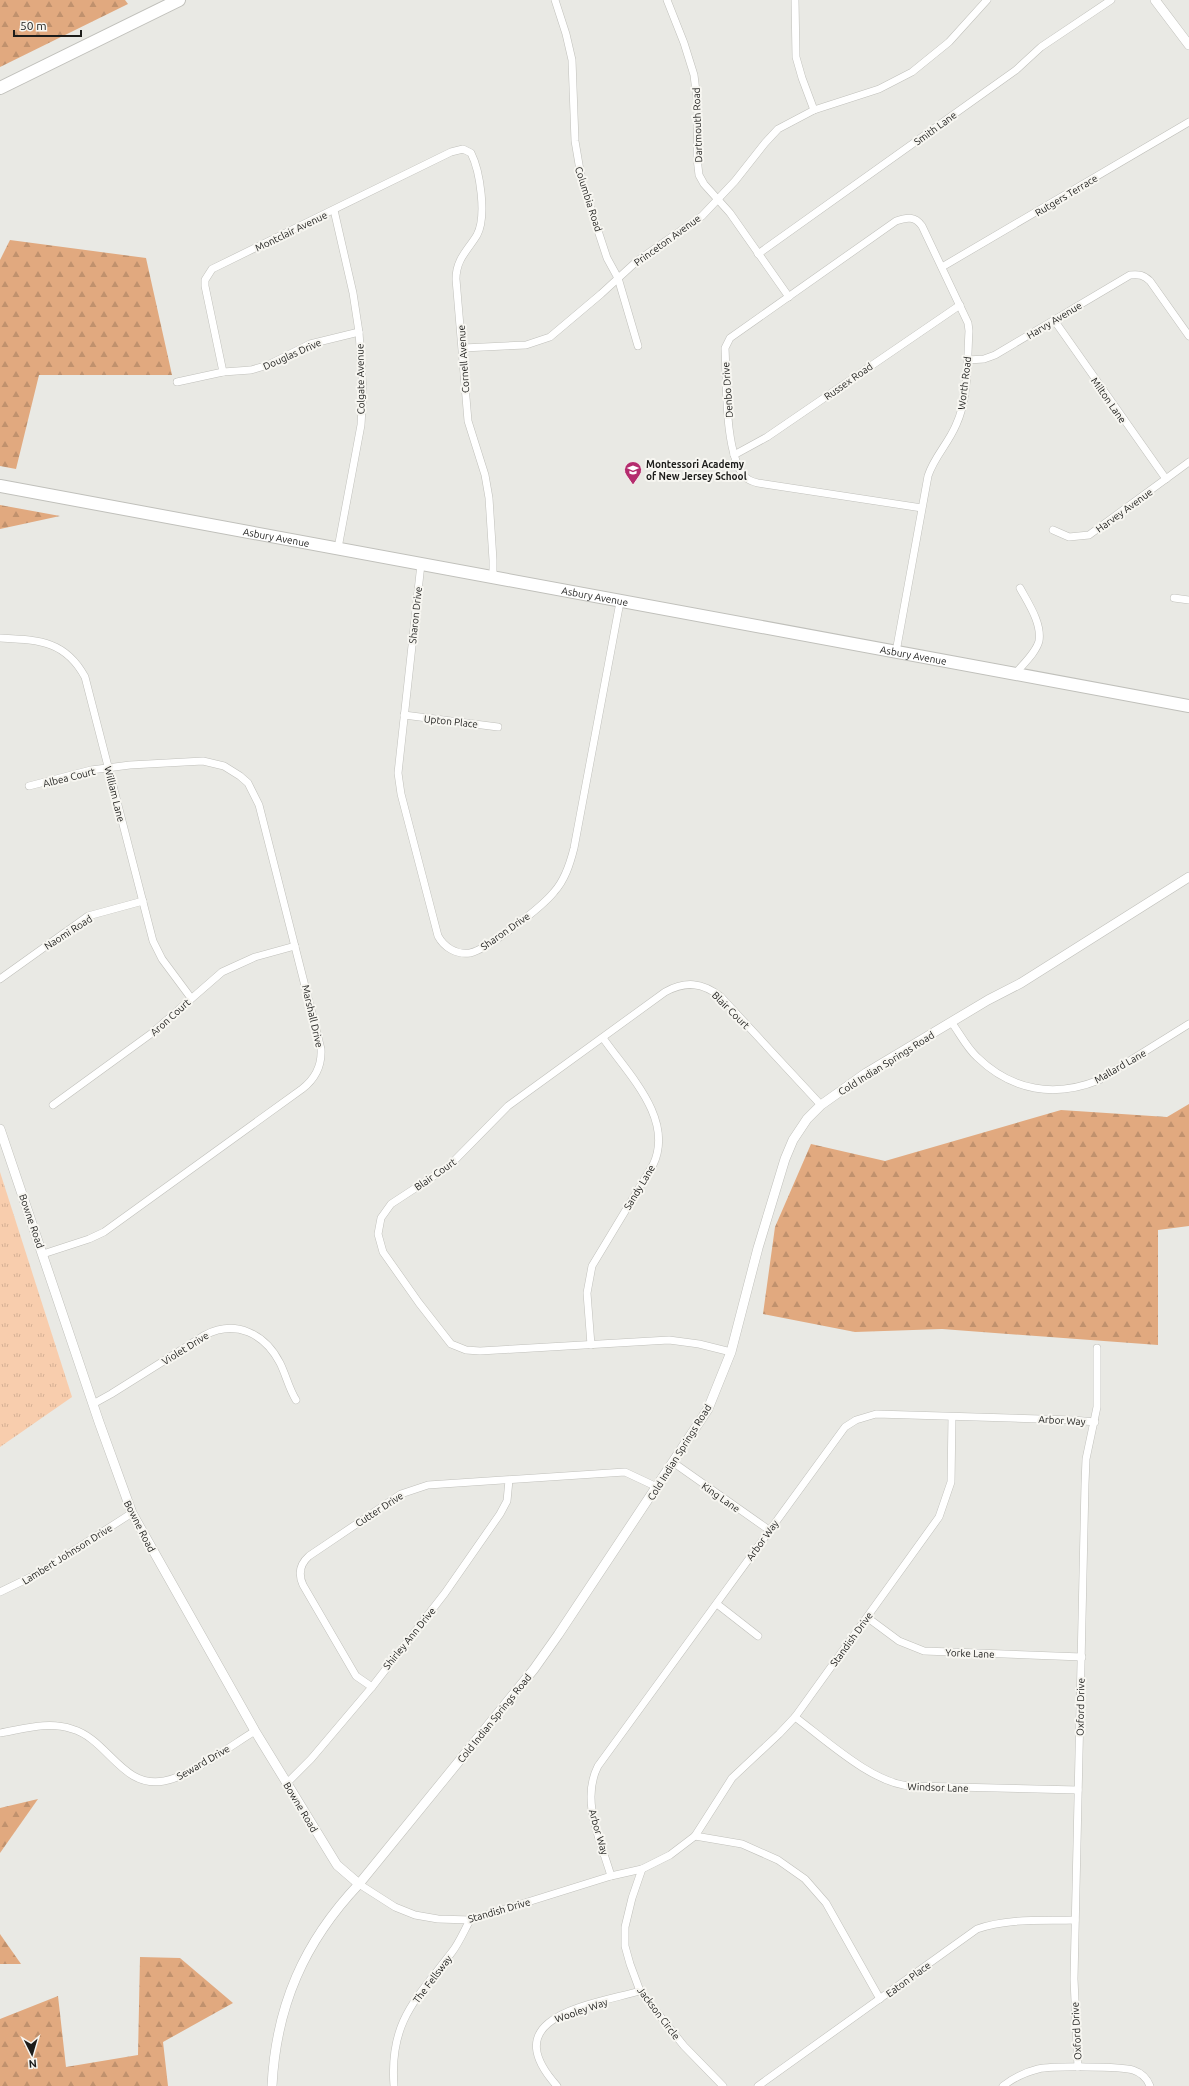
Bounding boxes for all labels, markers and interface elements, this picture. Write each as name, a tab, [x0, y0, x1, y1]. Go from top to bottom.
scale bar	[14, 12, 81, 38]
text: 50 m	[20, 19, 47, 32]
street label: Dartmouth Road	[691, 87, 704, 163]
street label: Smith Lane	[912, 109, 959, 147]
street label: Columbia Road	[573, 165, 604, 233]
street label: Rutgers Terrace	[1033, 172, 1100, 218]
street label: Montclair Avenue	[253, 209, 329, 254]
street label: Princeton Avenue	[632, 213, 703, 268]
street label: Harvy Avenue	[1025, 300, 1084, 341]
street label: Cornell Avenue	[456, 325, 471, 393]
street label: Douglas Drive	[261, 337, 323, 372]
street label: Colgate Avenue	[354, 343, 367, 415]
street label: Worth Road	[956, 356, 973, 410]
street label: Russex Road	[822, 361, 875, 402]
street label: Denbo Drive	[720, 362, 735, 418]
street label: Milton Lane	[1089, 375, 1128, 425]
place label: Montessori Academy of New Jersey School	[646, 459, 747, 482]
school or university icon: Montessori Academy of New Jersey School	[623, 460, 643, 485]
street label: Harvey Avenue	[1094, 486, 1155, 535]
street label: Asbury Avenue	[242, 526, 310, 549]
street label: Asbury Avenue	[561, 585, 629, 608]
street label: Sharon Drive	[407, 586, 424, 644]
street label: Asbury Avenue	[879, 644, 948, 667]
street label: Upton Place	[423, 713, 479, 730]
street label: William Lane	[102, 765, 127, 823]
street label: Albea Court	[42, 766, 96, 789]
street label: Sharon Drive	[479, 910, 532, 952]
street label: Naomi Road	[42, 913, 94, 952]
street label: Marshall Drive	[300, 984, 325, 1049]
street label: Blair Court	[710, 989, 752, 1031]
street label: Aron Court	[148, 997, 192, 1038]
street label: Cold Indian Springs Road	[836, 1029, 936, 1097]
street label: Mallard Lane	[1093, 1047, 1148, 1086]
street label: Blair Court	[412, 1156, 458, 1193]
street label: Sandy Lane	[622, 1163, 657, 1212]
street label: Bowne Road	[17, 1193, 46, 1250]
street label: Violet Drive	[160, 1330, 211, 1367]
street label: Cold Indian Springs Road	[645, 1402, 714, 1502]
street label: Arbor Way	[1038, 1414, 1086, 1427]
street label: King Lane	[700, 1480, 742, 1515]
street label: Cutter Drive	[353, 1490, 405, 1529]
street label: Bowne Road	[122, 1499, 157, 1554]
street label: Arbor Way	[744, 1518, 781, 1563]
street label: Lambert Johnson Drive	[20, 1522, 114, 1587]
street label: Shirley Ann Drive	[381, 1605, 438, 1671]
street label: Standish Drive	[828, 1610, 875, 1669]
street label: Yorke Lane	[945, 1647, 995, 1660]
street label: Cold Indian Springs Road	[455, 1672, 534, 1765]
street label: Oxford Drive	[1074, 1678, 1087, 1736]
street label: Seward Drive	[175, 1743, 232, 1782]
street label: Bowne Road	[281, 1780, 320, 1834]
street label: Windsor Lane	[907, 1781, 969, 1794]
street label: Arbor Way	[587, 1808, 610, 1856]
street label: Standish Drive	[467, 1896, 532, 1925]
street label: The Fellsway	[411, 1953, 454, 2005]
street label: Eaton Place	[884, 1960, 933, 1999]
street label: Jackson Circle	[635, 1985, 682, 2042]
street label: Wooley Way	[553, 1996, 609, 2025]
street label: Oxford Drive	[1069, 2002, 1084, 2060]
north arrow	[12, 2034, 52, 2074]
text: N	[28, 2058, 37, 2070]

